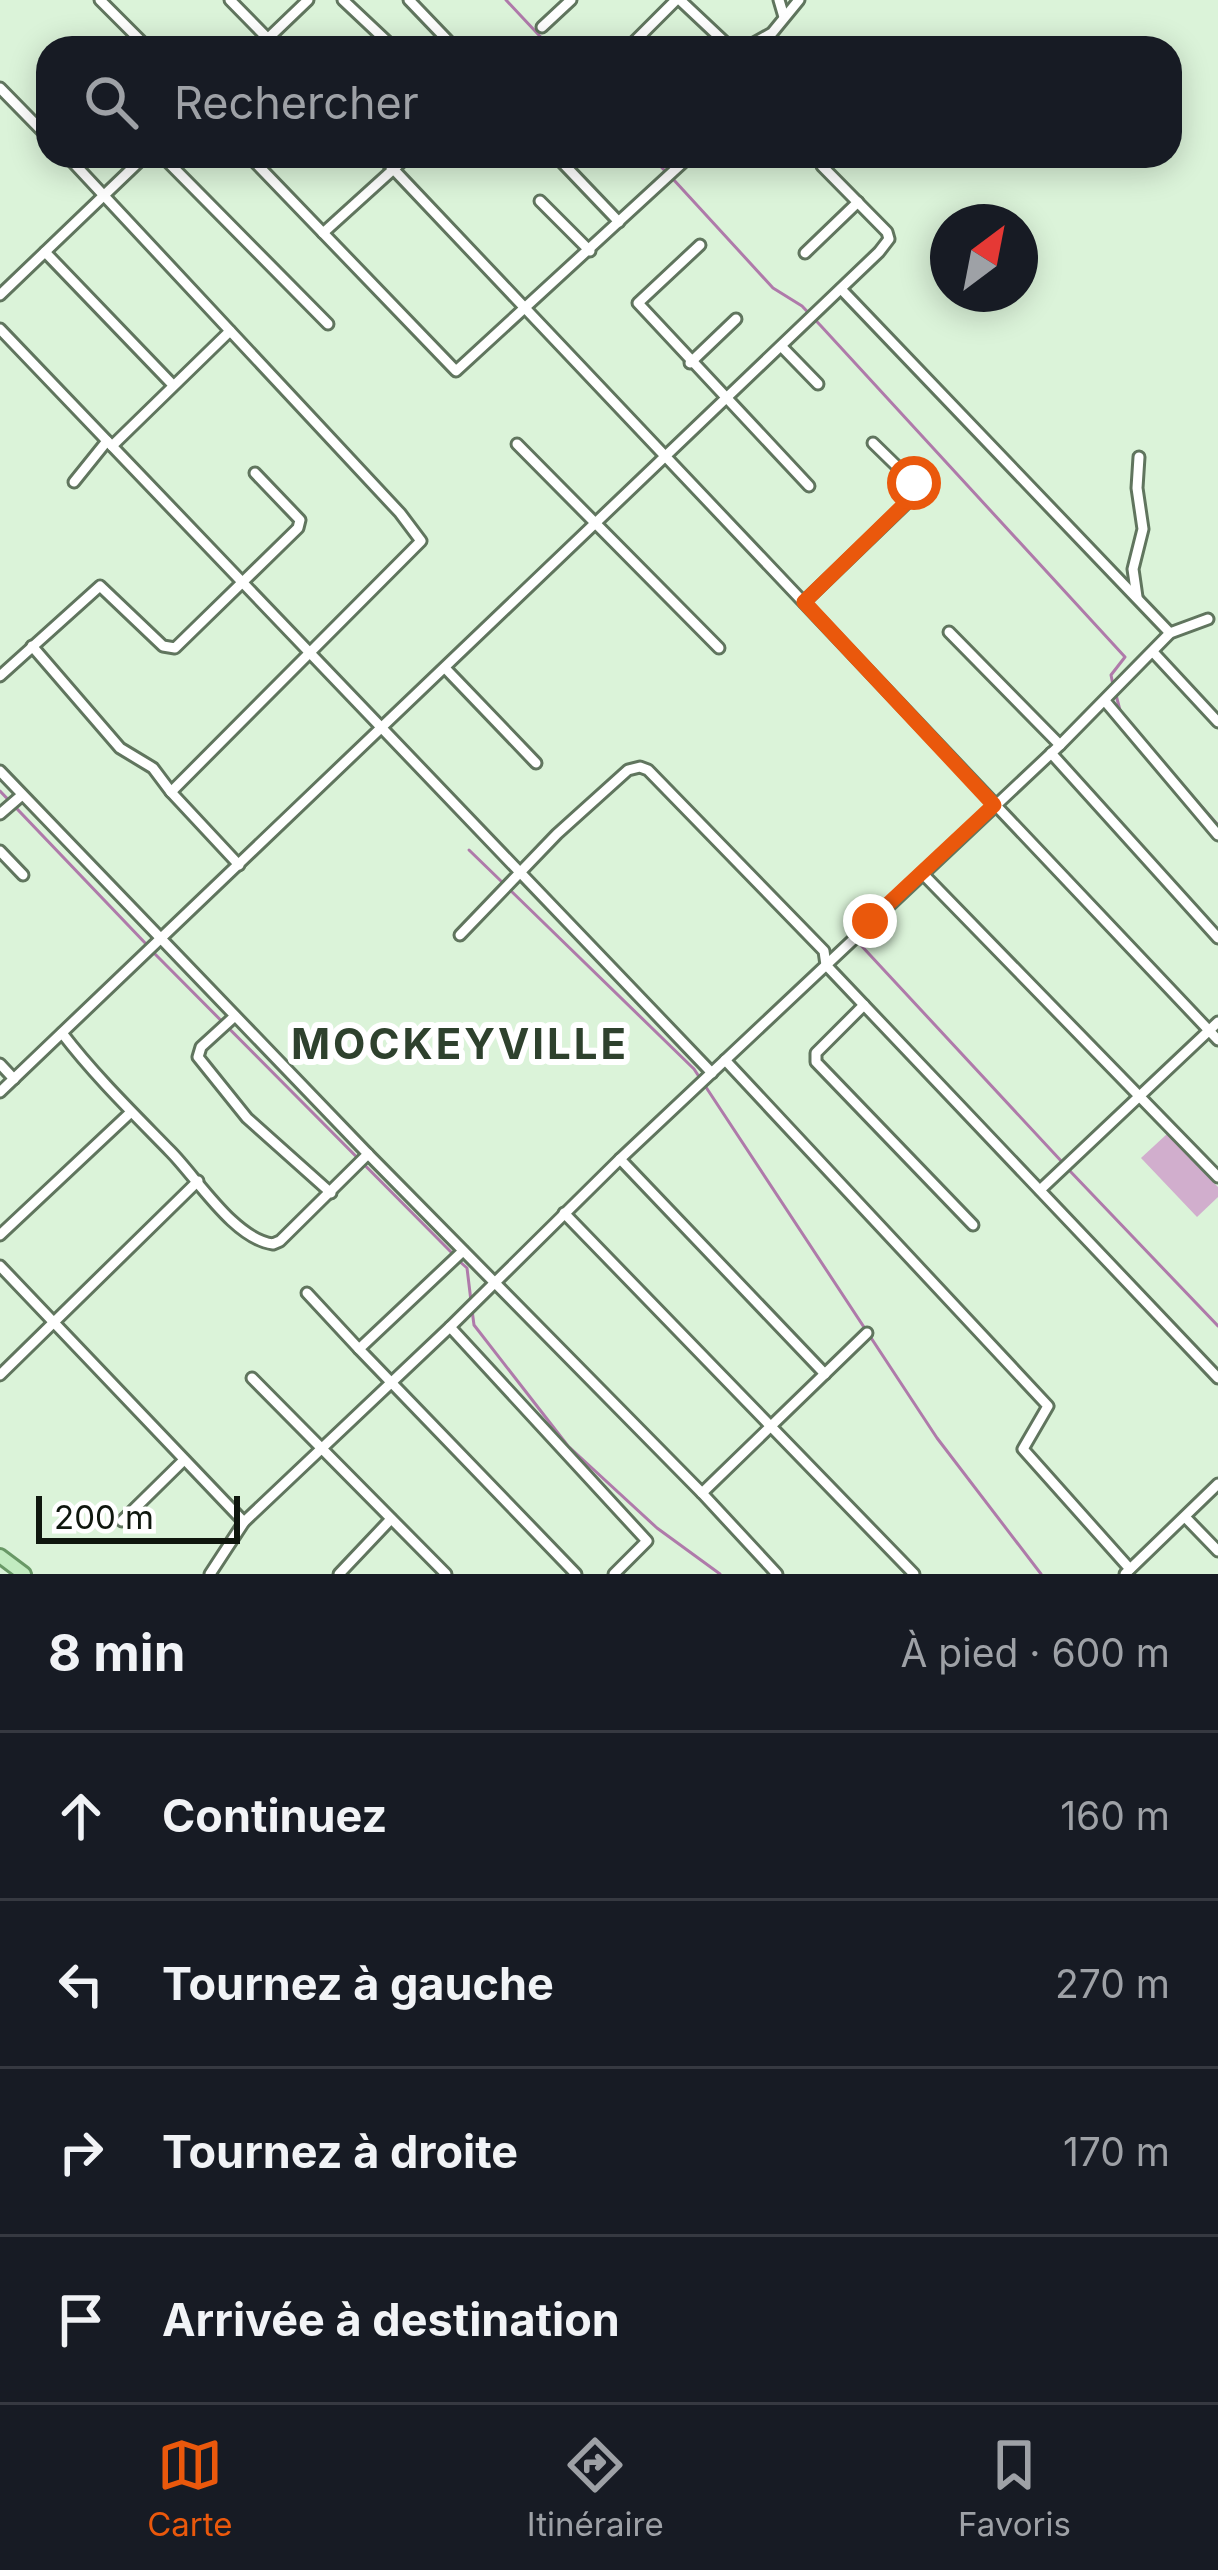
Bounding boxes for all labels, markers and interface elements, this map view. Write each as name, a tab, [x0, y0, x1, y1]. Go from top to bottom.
search box	[36, 36, 1182, 168]
icon: search	[78, 69, 144, 135]
text: Rechercher	[174, 75, 419, 130]
north arrow	[930, 204, 1038, 312]
route start	[887, 456, 941, 510]
route end	[843, 894, 897, 948]
district label: MOCKEYVILLE	[291, 1018, 629, 1069]
scale bar	[36, 1490, 240, 1543]
text: 200 m	[54, 1497, 154, 1537]
text: 8 min	[48, 1622, 185, 1683]
text: À pied · 600 m	[900, 1629, 1170, 1676]
icon: ahead	[48, 1783, 114, 1849]
text: Continuez	[162, 1788, 387, 1843]
text: 160 m	[1060, 1792, 1170, 1839]
icon: left	[48, 1951, 114, 2017]
text: Tournez à gauche	[162, 1956, 554, 2011]
text: 270 m	[1055, 1960, 1170, 2007]
icon: right	[48, 2119, 114, 2185]
text: Tournez à droite	[162, 2124, 518, 2179]
text: 170 m	[1063, 2128, 1170, 2175]
icon: arrive	[48, 2287, 114, 2353]
text: Arrivée à destination	[162, 2292, 620, 2347]
tab: Carte	[147, 2432, 232, 2544]
tab: Itinéraire	[527, 2432, 664, 2544]
tab: Favoris	[958, 2432, 1071, 2544]

